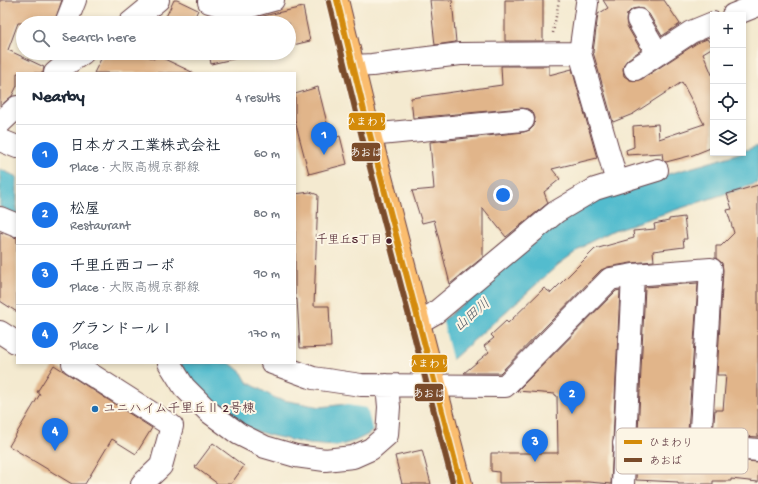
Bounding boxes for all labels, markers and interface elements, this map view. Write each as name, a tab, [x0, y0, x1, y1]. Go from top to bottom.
map controls	[710, 12, 746, 156]
button: +	[710, 12, 746, 48]
search box	[16, 16, 296, 60]
icon: search	[30, 27, 52, 49]
text: Search here	[62, 29, 136, 47]
button: −	[710, 48, 746, 84]
button: locate	[710, 84, 746, 120]
text: Nearby	[32, 88, 85, 108]
text: 4 results	[236, 91, 280, 106]
line badge: ひまわり	[348, 112, 386, 131]
text: ひまわり	[345, 117, 389, 129]
button: layers	[710, 120, 746, 156]
pin: 1	[311, 122, 337, 155]
text: 日本ガス工業株式会社	[70, 138, 220, 156]
line badge: あおば	[351, 142, 381, 162]
text: 1	[42, 147, 48, 162]
text: 60 m	[254, 147, 280, 162]
text: あおば	[350, 147, 383, 160]
text: Place · 大阪高槻京都線	[70, 161, 200, 176]
your location	[493, 185, 513, 205]
text: 松屋	[70, 201, 100, 219]
text: 2	[42, 207, 48, 222]
text: 80 m	[253, 207, 280, 222]
text: Restaurant	[70, 219, 130, 234]
place label: 千里丘5丁目	[316, 233, 382, 248]
marker: 千里丘5丁目	[384, 236, 394, 246]
text: 千里丘西コーポ	[70, 258, 175, 276]
text: 3	[42, 267, 48, 282]
text: 90 m	[254, 267, 280, 282]
text: Place · 大阪高槻京都線	[70, 281, 200, 296]
water label: 山田川	[452, 296, 494, 336]
text: グランドールⅠ	[70, 321, 174, 339]
text: 4	[42, 327, 48, 342]
text: 170 m	[248, 327, 280, 342]
text: Place	[70, 339, 98, 354]
line badge: ひまわり	[411, 354, 448, 373]
text: ひまわり	[407, 359, 451, 371]
pin: 2	[559, 381, 585, 414]
line badge: あおば	[414, 383, 444, 402]
text: あおば	[413, 388, 446, 401]
place label: ユニハイム千里丘Ⅱ 2号棟	[103, 401, 255, 417]
marker: ユニハイム千里丘Ⅱ 2号棟	[90, 404, 100, 414]
pin: 4	[42, 418, 68, 451]
legend	[616, 428, 748, 474]
pin: 3	[522, 429, 548, 462]
text: ひまわり	[649, 437, 693, 450]
text: あおば	[649, 455, 682, 468]

